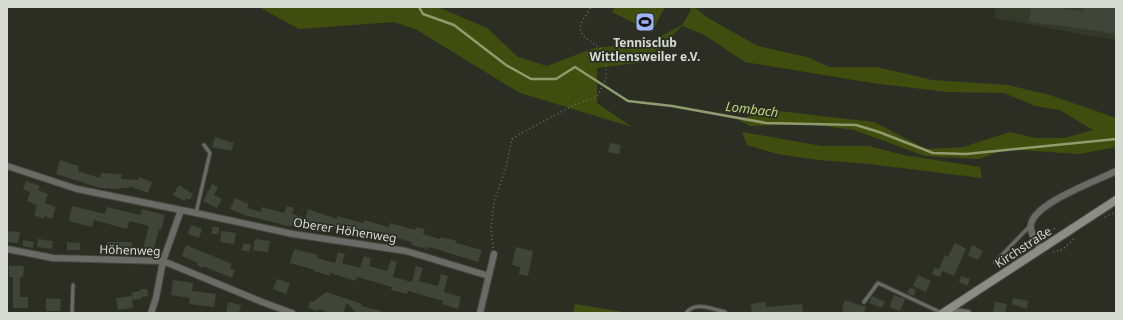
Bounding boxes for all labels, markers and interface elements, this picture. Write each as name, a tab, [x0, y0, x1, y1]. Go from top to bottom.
sports icon: Tennisclub Wittlensweiler e.V.	[634, 11, 656, 33]
place label: Tennisclub Wittlensweiler e.V.	[590, 34, 700, 65]
water label: Lombach	[724, 97, 780, 121]
street label: Oberer Höhenweg	[292, 213, 398, 247]
street label: Kirchstraße	[991, 222, 1055, 272]
street label: Höhenweg	[99, 240, 161, 260]

